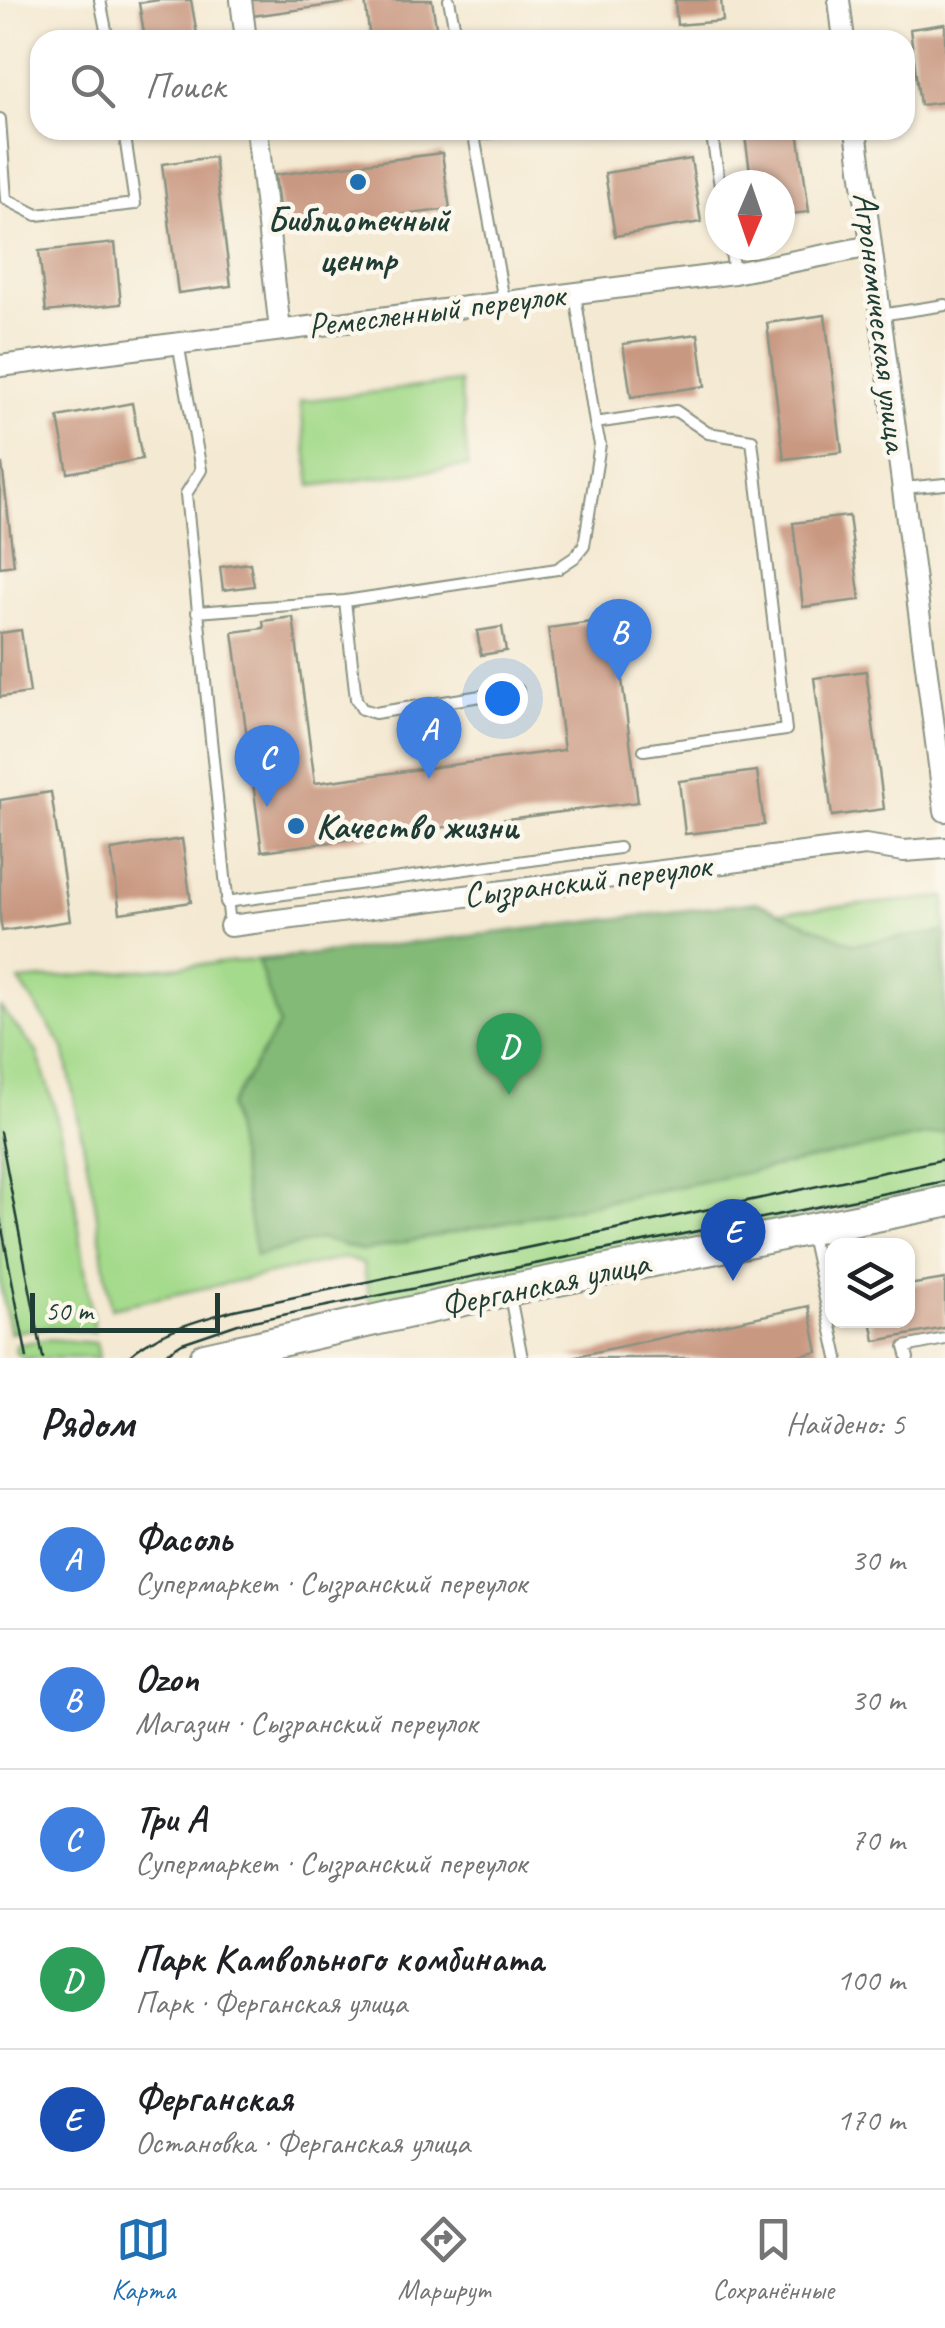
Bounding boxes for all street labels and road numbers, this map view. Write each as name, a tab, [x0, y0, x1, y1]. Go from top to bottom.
street label: Агрономическая улица	[843, 190, 920, 457]
street label: Ремесленный переулок	[305, 272, 570, 348]
street label: Сызранский переулок	[461, 842, 716, 917]
street label: Ферганская улица	[437, 1239, 656, 1328]

